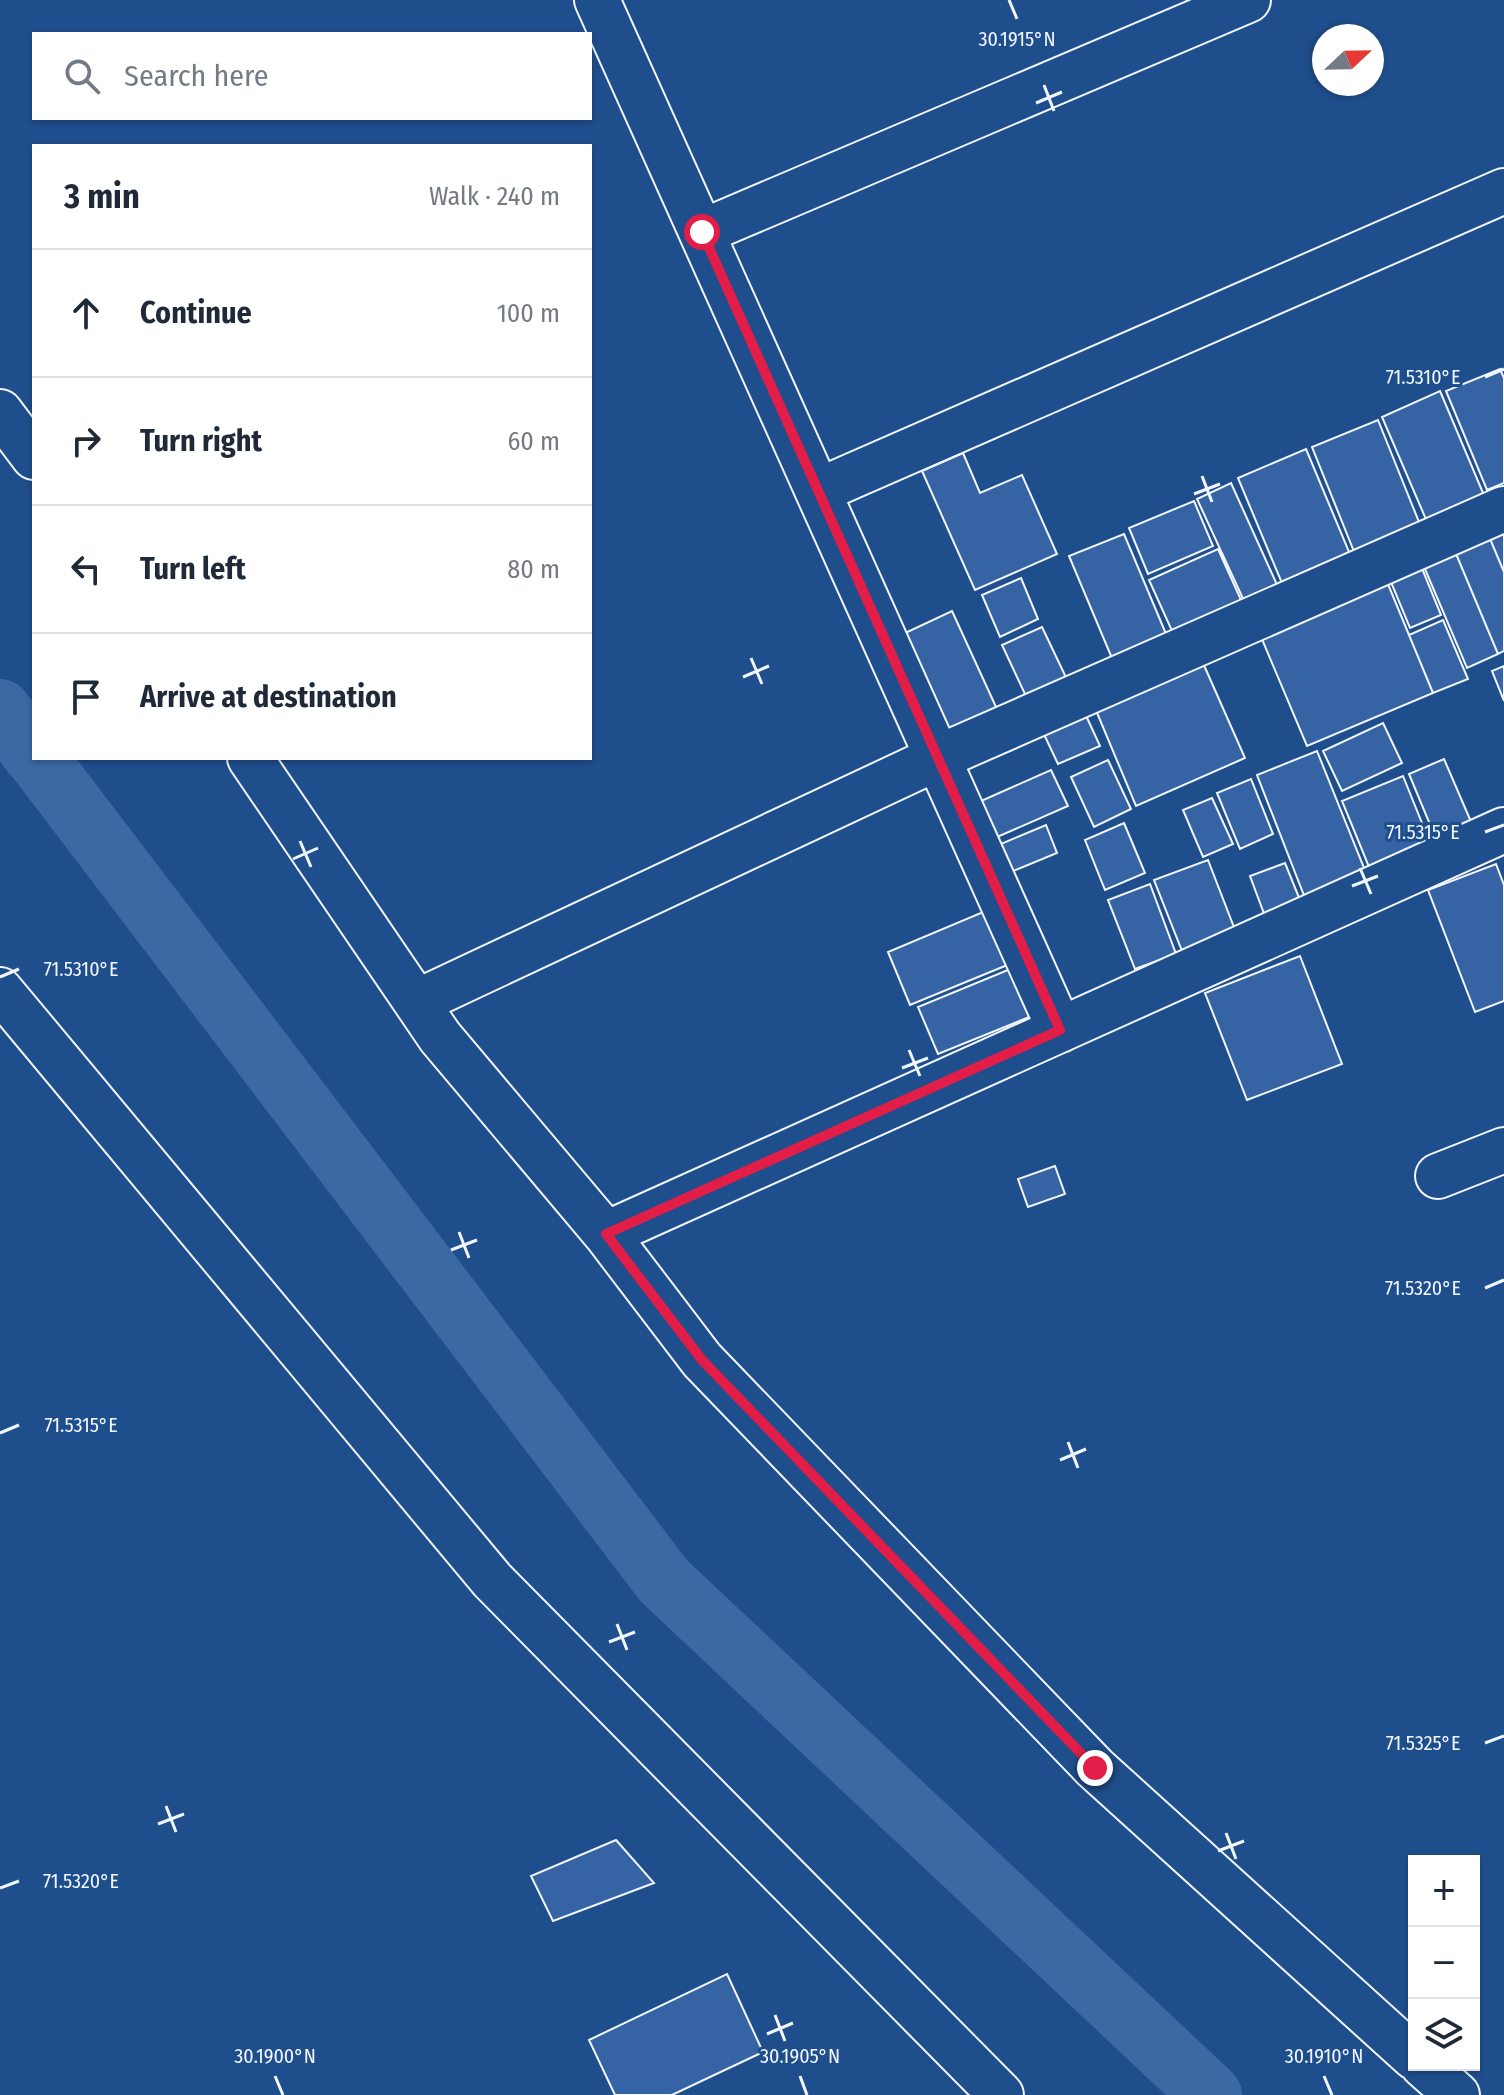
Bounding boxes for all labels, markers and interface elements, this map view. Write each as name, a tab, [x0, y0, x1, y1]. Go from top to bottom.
north arrow	[1312, 24, 1384, 96]
text: 30.1915°N	[978, 27, 1056, 51]
search box	[32, 32, 592, 120]
icon: search	[60, 54, 104, 98]
text: Search here	[124, 58, 269, 94]
text: 3 min	[64, 176, 140, 217]
text: Walk · 240 m	[429, 181, 560, 212]
route start	[684, 214, 720, 250]
icon: ahead	[64, 291, 108, 335]
text: Continue	[140, 295, 252, 331]
text: 100 m	[497, 298, 560, 329]
text: 71.5310°E	[1386, 365, 1460, 389]
icon: right	[64, 419, 108, 463]
text: Turn right	[140, 423, 262, 459]
text: 60 m	[507, 426, 560, 457]
icon: left	[64, 547, 108, 591]
text: Turn left	[140, 551, 246, 587]
text: 80 m	[507, 554, 560, 585]
icon: arrive	[64, 675, 108, 719]
text: Arrive at destination	[140, 679, 397, 715]
text: 71.5315°E	[1386, 820, 1460, 844]
text: 71.5310°E	[44, 957, 118, 981]
text: 71.5320°E	[1385, 1276, 1461, 1300]
text: 71.5315°E	[44, 1413, 118, 1437]
text: 71.5325°E	[1386, 1731, 1460, 1755]
route end	[1077, 1750, 1113, 1786]
map controls	[1408, 1855, 1480, 2071]
button: +	[1408, 1855, 1480, 1927]
text: 71.5320°E	[43, 1869, 119, 1893]
button: −	[1408, 1927, 1480, 1999]
button: layers	[1408, 1999, 1480, 2071]
text: 30.1900°N	[234, 2044, 316, 2068]
text: 30.1905°N	[760, 2044, 840, 2068]
text: 30.1910°N	[1285, 2044, 1363, 2068]

